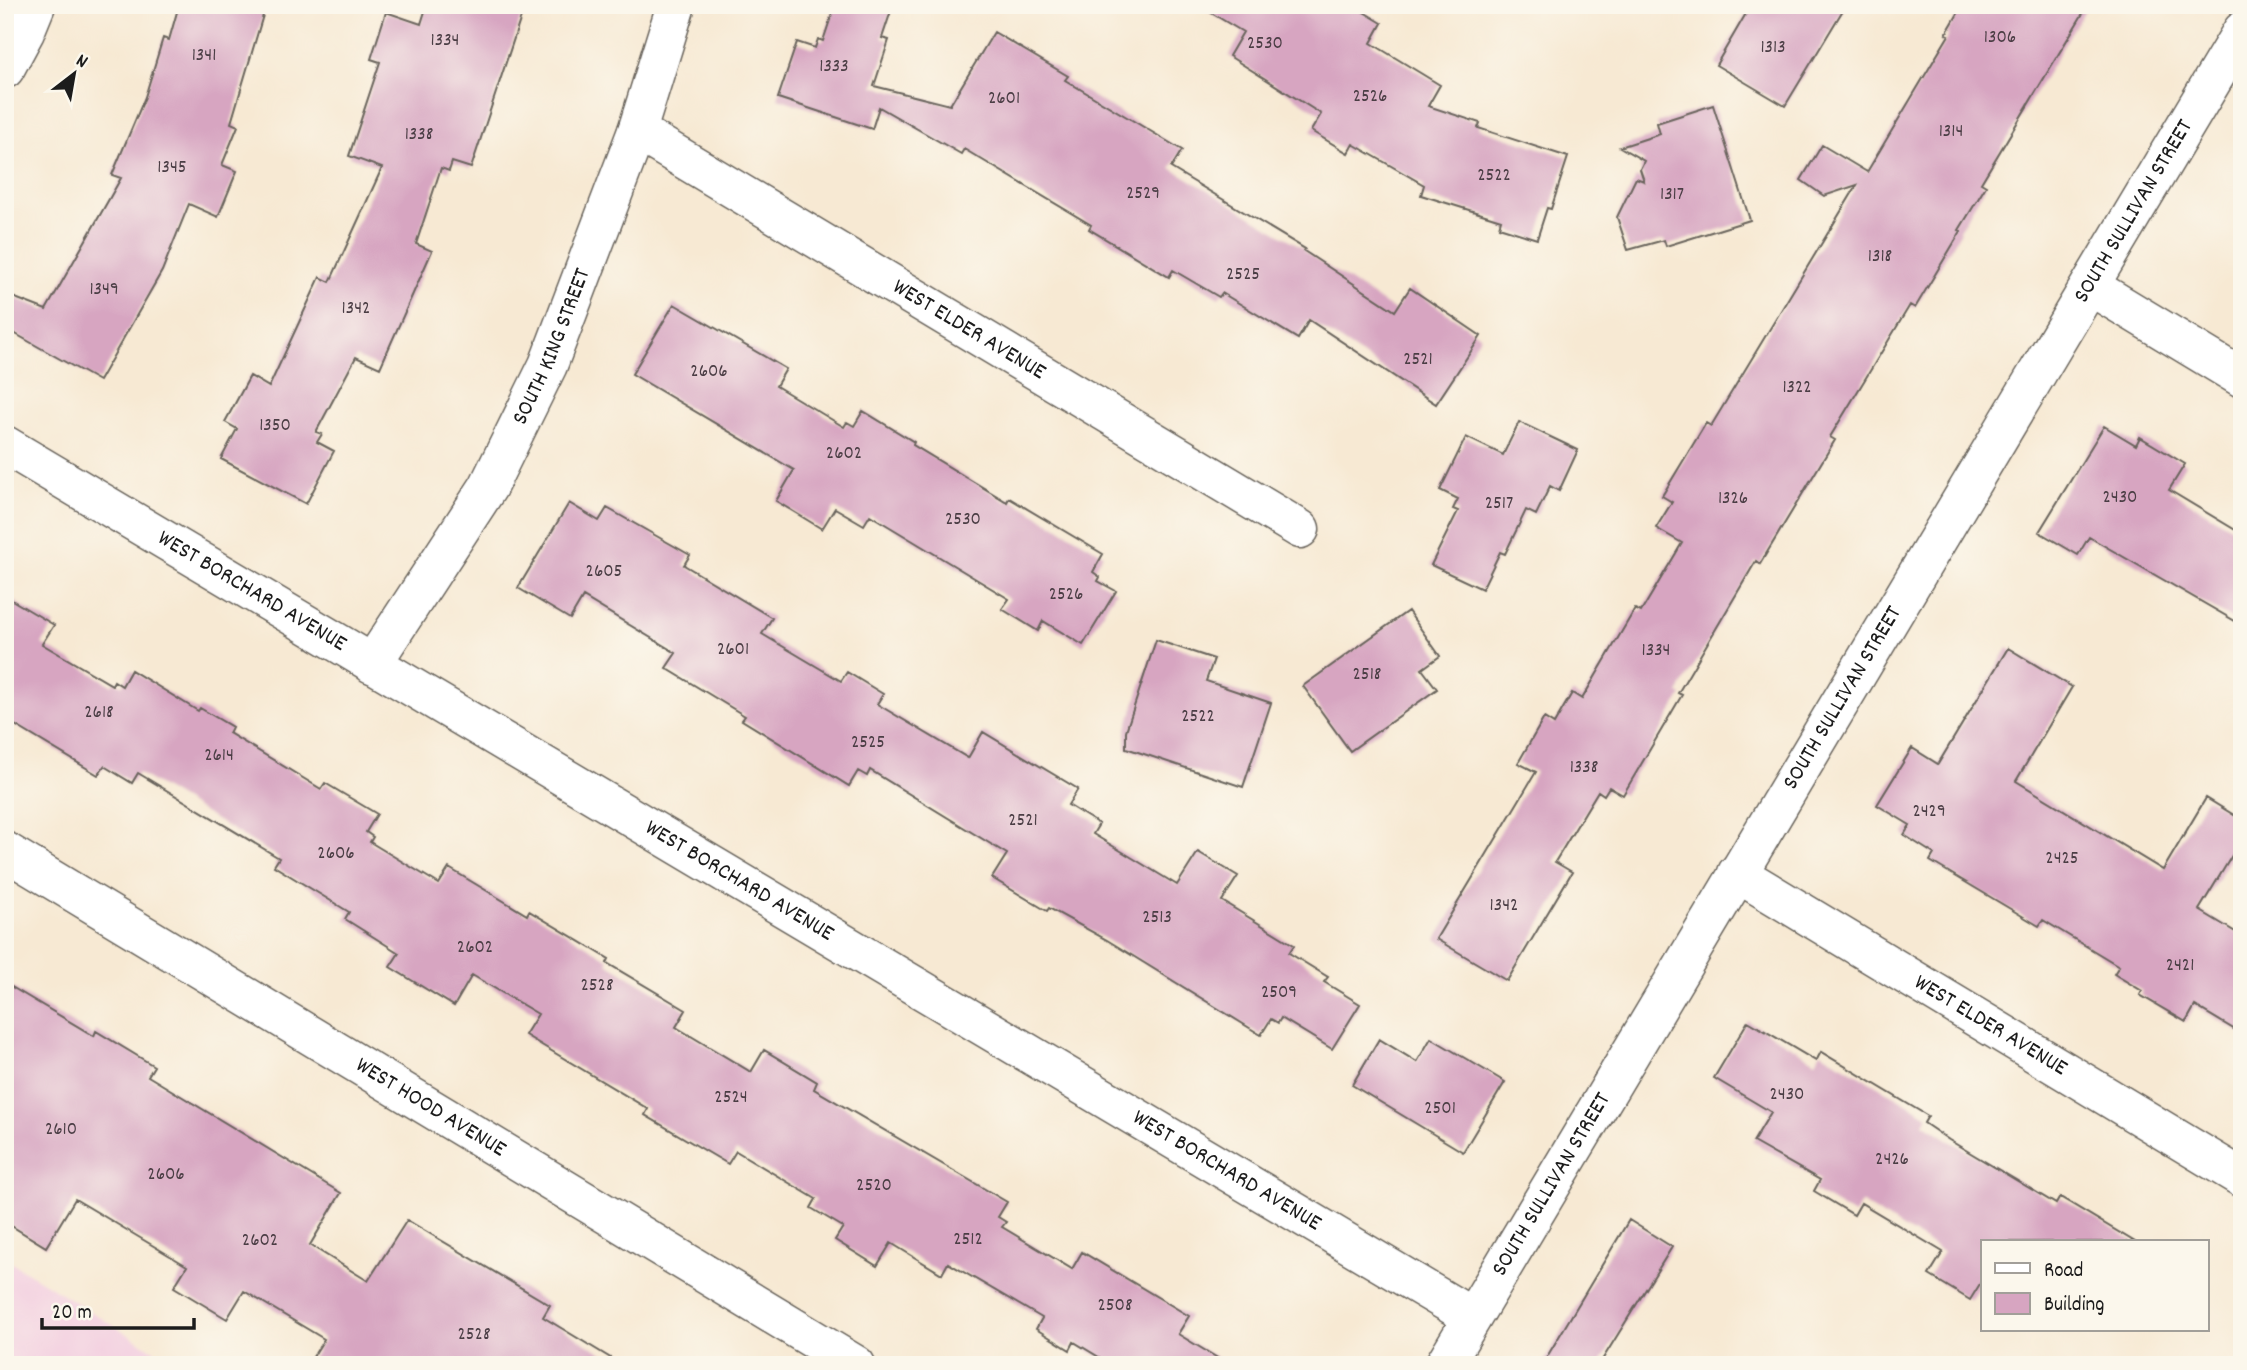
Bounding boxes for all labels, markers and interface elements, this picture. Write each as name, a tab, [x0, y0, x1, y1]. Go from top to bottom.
house number: 1306	[1984, 25, 2016, 52]
house number: 1334	[431, 28, 459, 55]
house number: 2530	[1247, 31, 1283, 58]
house number: 1313	[1760, 35, 1786, 62]
north arrow	[38, 38, 108, 108]
house number: 1341	[192, 43, 216, 70]
text: N	[70, 48, 92, 76]
house number: 1333	[819, 54, 849, 81]
house number: 2526	[1353, 84, 1387, 111]
house number: 2601	[988, 86, 1020, 113]
street label: SOUTH SULLIVAN STREET	[2066, 113, 2202, 310]
house number: 1314	[1939, 119, 1963, 146]
house number: 1338	[405, 122, 433, 149]
house number: 1345	[157, 155, 187, 182]
house number: 2522	[1477, 163, 1511, 190]
house number: 2529	[1126, 181, 1160, 208]
house number: 1317	[1660, 182, 1684, 209]
house number: 1318	[1868, 244, 1892, 271]
house number: 2525	[1226, 262, 1260, 289]
street label: SOUTH KING STREET	[504, 264, 600, 431]
street label: WEST ELDER AVENUE	[886, 271, 1052, 389]
house number: 1349	[89, 277, 119, 304]
house number: 1342	[342, 296, 370, 323]
house number: 2521	[1403, 347, 1433, 374]
house number: 2606	[690, 359, 728, 386]
house number: 1322	[1782, 375, 1812, 402]
house number: 1350	[259, 413, 291, 440]
house number: 2602	[826, 441, 862, 468]
house number: 2430	[2103, 485, 2137, 512]
house number: 1326	[1718, 486, 1748, 513]
house number: 2517	[1485, 491, 1513, 518]
house number: 2530	[945, 507, 981, 534]
street label: WEST BORCHARD AVENUE	[151, 523, 353, 661]
house number: 2605	[586, 559, 622, 586]
house number: 2526	[1049, 582, 1083, 609]
street label: SOUTH SULLIVAN STREET	[1775, 600, 1911, 796]
house number: 2601	[717, 637, 749, 664]
house number: 1334	[1642, 638, 1670, 665]
house number: 2518	[1353, 662, 1381, 689]
house number: 2618	[84, 700, 114, 727]
house number: 2522	[1181, 704, 1215, 731]
house number: 2525	[851, 730, 885, 757]
house number: 2614	[204, 743, 234, 770]
house number: 1338	[1570, 755, 1598, 782]
house number: 2429	[1912, 799, 1946, 826]
house number: 2521	[1008, 808, 1038, 835]
street label: WEST BORCHARD AVENUE	[638, 812, 840, 951]
house number: 2606	[317, 841, 355, 868]
house number: 2425	[2045, 846, 2079, 873]
house number: 1342	[1490, 893, 1518, 920]
house number: 2513	[1142, 905, 1172, 932]
house number: 2602	[457, 935, 493, 962]
house number: 2421	[2166, 953, 2194, 980]
street label: WEST ELDER AVENUE	[1907, 967, 2074, 1085]
house number: 2528	[580, 973, 614, 1000]
house number: 2509	[1261, 980, 1297, 1007]
street label: WEST HOOD AVENUE	[349, 1050, 512, 1166]
house number: 2430	[1770, 1082, 1804, 1109]
house number: 2524	[714, 1085, 748, 1112]
street label: SOUTH SULLIVAN STREET	[1484, 1087, 1620, 1283]
house number: 2501	[1424, 1096, 1456, 1123]
street label: WEST BORCHARD AVENUE	[1126, 1102, 1328, 1240]
house number: 2610	[45, 1117, 77, 1144]
house number: 2426	[1875, 1147, 1909, 1174]
house number: 2606	[147, 1162, 185, 1189]
house number: 2520	[856, 1173, 892, 1200]
house number: 2512	[953, 1227, 983, 1254]
house number: 2602	[242, 1228, 278, 1255]
legend	[1981, 1240, 2208, 1332]
text: Road	[2044, 1257, 2083, 1287]
scale bar	[42, 1286, 194, 1330]
text: Building	[2044, 1291, 2104, 1321]
house number: 2508	[1097, 1293, 1133, 1320]
text: 20 m	[52, 1299, 92, 1329]
house number: 2528	[457, 1322, 491, 1349]

